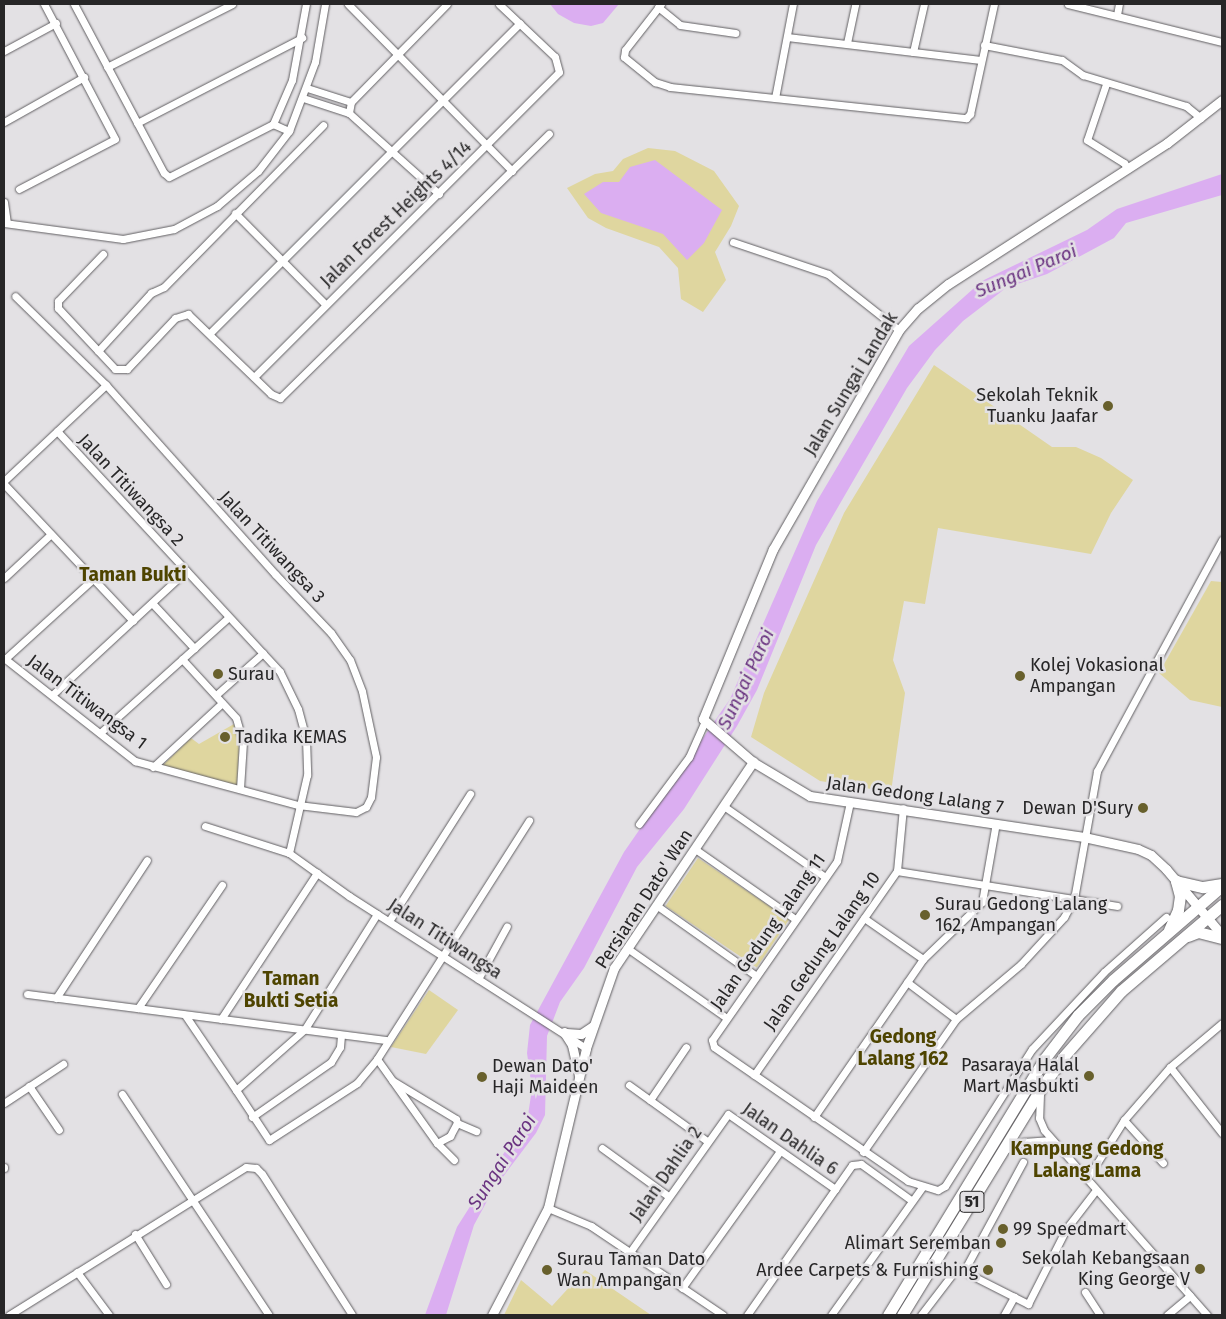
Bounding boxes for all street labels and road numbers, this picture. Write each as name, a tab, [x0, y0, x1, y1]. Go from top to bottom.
street label: Jalan Forest Heights 4/14	[316, 136, 476, 292]
street label: Jalan Sungai Landak	[800, 308, 902, 460]
street label: Jalan Titiwangsa 2	[74, 429, 188, 551]
street label: Jalan Titiwangsa 3	[215, 486, 329, 608]
street label: Jalan Titiwangsa 1	[23, 650, 151, 754]
street label: Jalan Gedong Lalang 7	[825, 772, 1005, 818]
street label: Persiaran Dato' Wan	[591, 825, 697, 973]
street label: Jalan Gedung Lalang 11	[706, 850, 830, 1014]
street label: Jalan Gedung Lalang 10	[759, 868, 885, 1034]
street label: Jalan Titiwangsa	[384, 894, 506, 984]
street label: Jalan Dahlia 6	[738, 1098, 842, 1180]
street label: Jalan Dahlia 2	[625, 1122, 707, 1226]
road number: 51	[958, 1188, 986, 1216]

